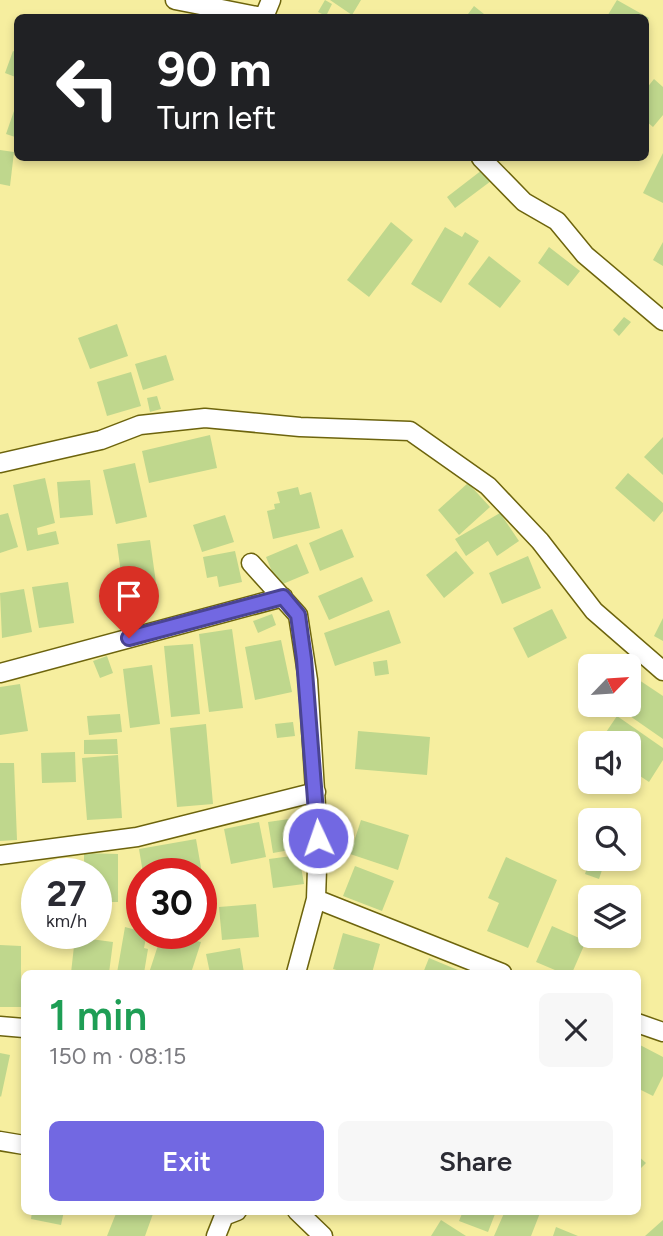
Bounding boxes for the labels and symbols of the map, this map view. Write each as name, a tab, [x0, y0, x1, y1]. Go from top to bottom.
pin	[99, 566, 159, 638]
north arrow	[578, 654, 640, 718]
position arrow	[281, 801, 355, 875]
speed limit sign: 30	[126, 858, 217, 949]

